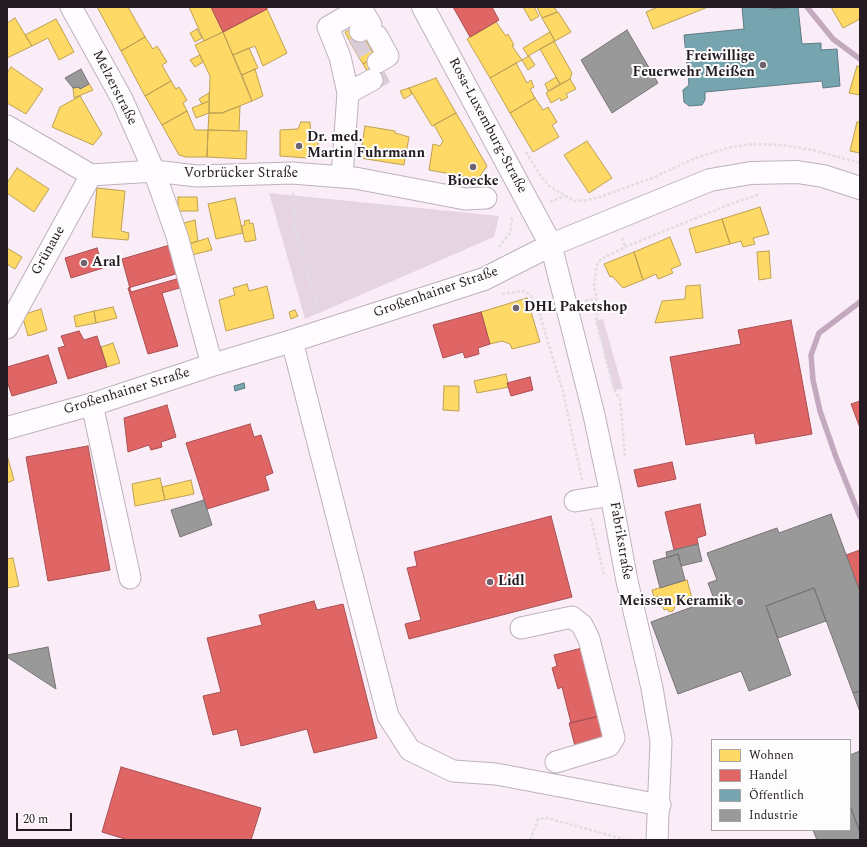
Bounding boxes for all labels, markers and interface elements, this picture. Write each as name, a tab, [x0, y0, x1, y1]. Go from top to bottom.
street label: Melzerstraße	[88, 48, 140, 128]
place label: Freiwillige Feuerwehr Meißen	[633, 49, 755, 82]
street label: Rosa-Luxemburg-Straße	[444, 55, 530, 197]
marker: Freiwillige Feuerwehr Meißen	[758, 60, 768, 70]
place label: Dr. med. Martin Fuhrmann	[307, 130, 425, 162]
marker: Dr. med. Martin Fuhrmann	[294, 141, 304, 151]
marker: Bioecke	[468, 162, 478, 172]
street label: Vorbrücker Straße	[184, 166, 298, 182]
place label: Bioecke	[447, 174, 499, 190]
street label: Grünaue	[29, 223, 69, 279]
place label: Aral	[92, 255, 121, 271]
marker: Aral	[79, 258, 89, 268]
street label: Großenhainer Straße	[371, 264, 501, 322]
place label: DHL Paketshop	[524, 300, 627, 316]
marker: DHL Paketshop	[511, 303, 521, 313]
street label: Großenhainer Straße	[62, 365, 192, 419]
street label: Fabrikstraße	[605, 501, 635, 581]
place label: Lidl	[498, 574, 524, 590]
marker: Lidl	[485, 577, 495, 587]
place label: Meissen Keramik	[619, 594, 732, 610]
marker: Meissen Keramik	[735, 597, 745, 607]
legend	[711, 739, 851, 831]
text: Wohnen	[749, 746, 794, 765]
text: Handel	[749, 766, 788, 785]
text: Öffentlich	[749, 786, 804, 805]
scale bar	[18, 805, 74, 831]
text: Industrie	[749, 806, 798, 825]
text: 20 m	[23, 810, 48, 829]

